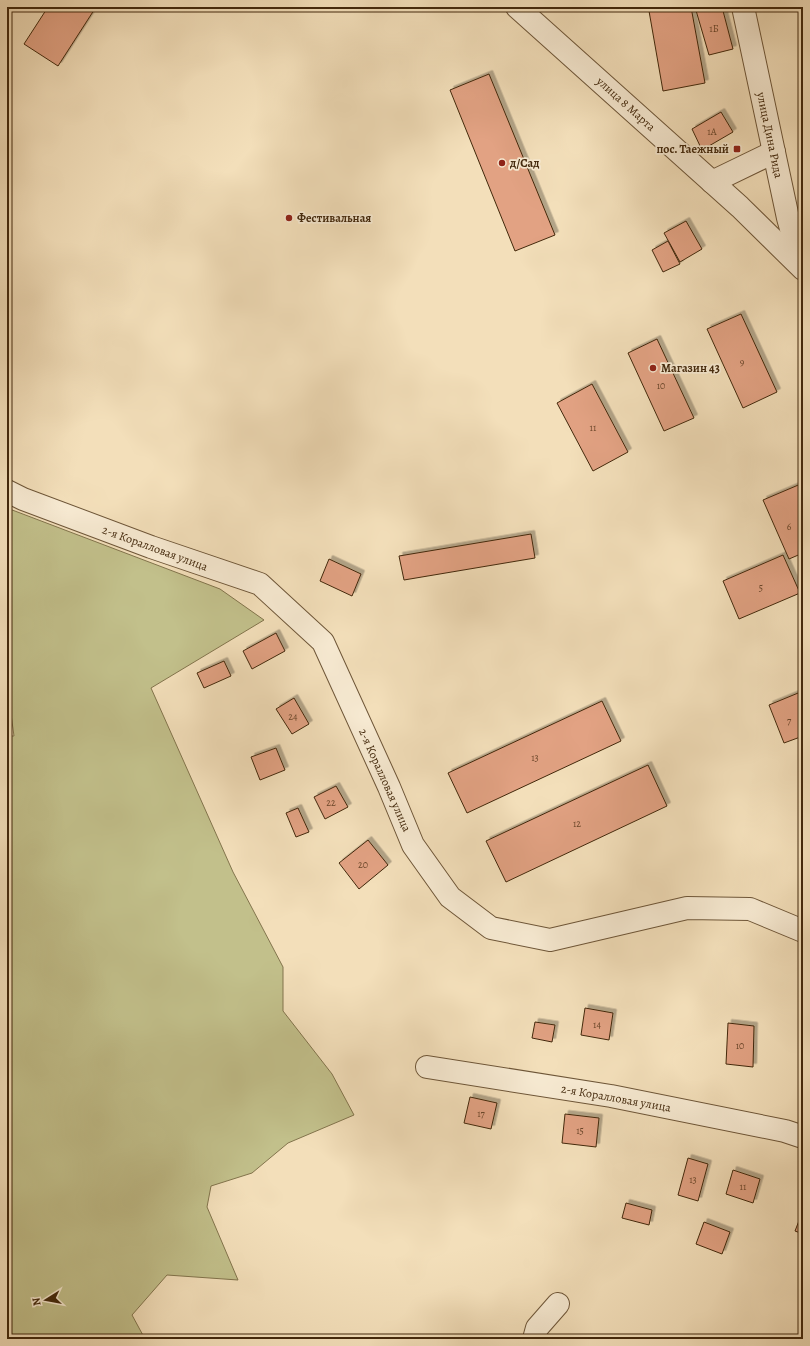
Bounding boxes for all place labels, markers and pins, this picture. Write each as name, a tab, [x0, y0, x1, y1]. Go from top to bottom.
place label: пос. Таежный	[656, 141, 729, 157]
marker: пос. Таежный	[732, 144, 742, 154]
place label: д/Сад	[509, 155, 539, 171]
marker: д/Сад	[497, 158, 507, 168]
place label: Фестивальная	[297, 210, 371, 226]
marker: Фестивальная	[284, 213, 294, 223]
place label: Магазин 43	[661, 360, 720, 376]
marker: Магазин 43	[648, 363, 658, 373]

